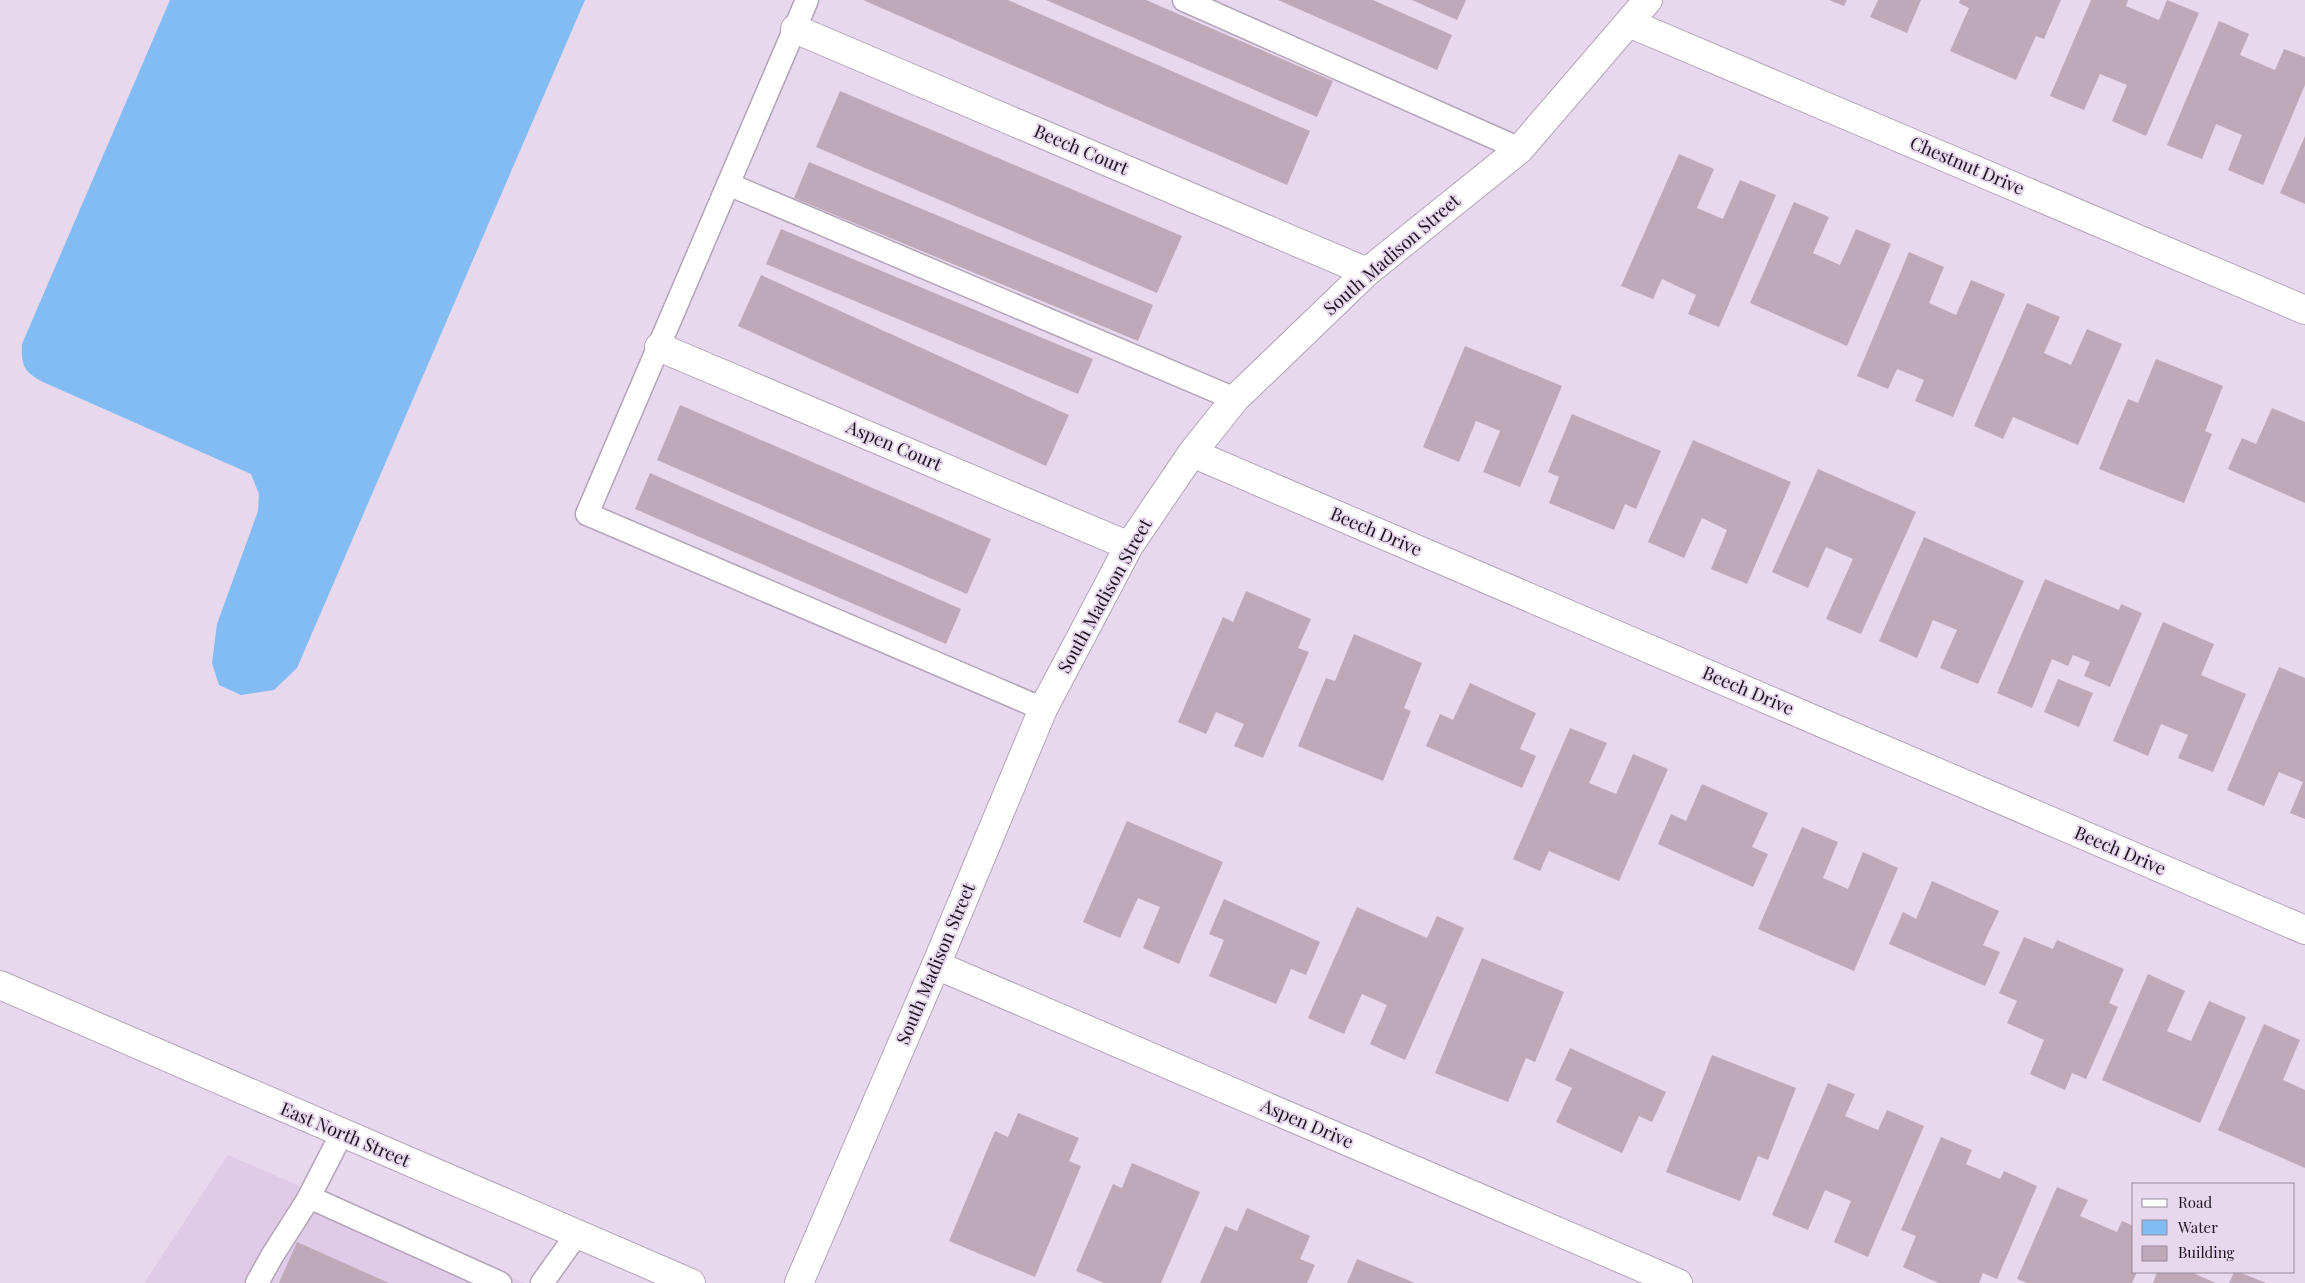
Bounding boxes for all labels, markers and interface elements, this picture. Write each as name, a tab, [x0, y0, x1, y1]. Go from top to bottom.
street label: Beech Court	[1031, 118, 1133, 180]
street label: Chestnut Drive	[1906, 130, 2028, 200]
street label: South Madison Street	[1318, 188, 1465, 320]
street label: Aspen Court	[842, 414, 946, 476]
street label: Beech Drive	[1327, 501, 1426, 561]
street label: South Madison Street	[1052, 513, 1157, 677]
street label: Beech Drive	[1699, 660, 1798, 720]
street label: Beech Drive	[2071, 820, 2170, 880]
street label: South Madison Street	[890, 879, 980, 1048]
street label: Aspen Drive	[1257, 1092, 1357, 1153]
street label: East North Street	[277, 1096, 414, 1172]
legend	[2132, 1183, 2295, 1273]
text: Road	[2178, 1192, 2212, 1212]
text: Water	[2177, 1217, 2218, 1237]
text: Building	[2178, 1242, 2235, 1262]

